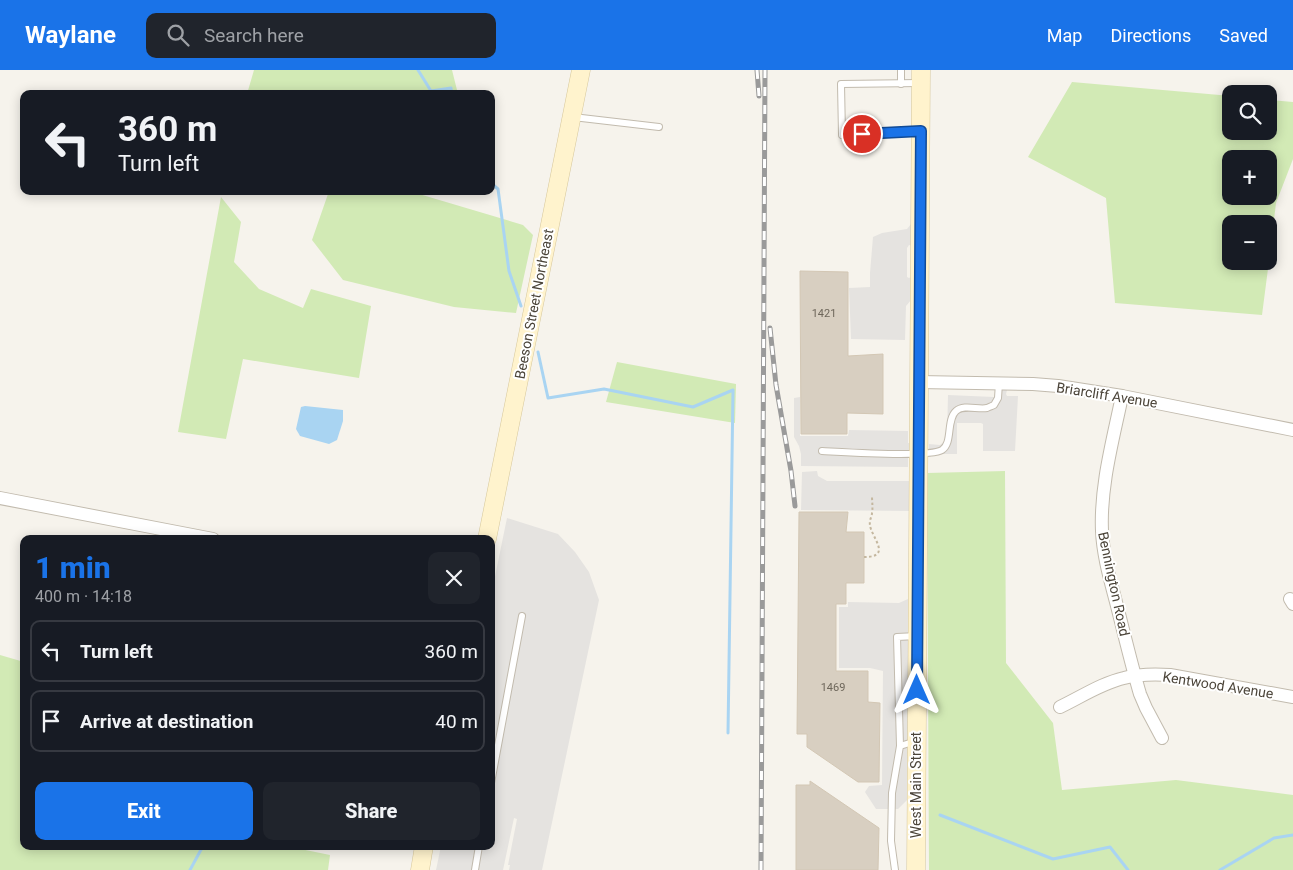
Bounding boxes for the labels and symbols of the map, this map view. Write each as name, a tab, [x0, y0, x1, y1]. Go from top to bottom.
pin	[841, 113, 883, 155]
street label: Beeson Street Northeast	[512, 227, 556, 380]
house number: 1421	[812, 307, 836, 320]
street label: Briarcliff Avenue	[1055, 379, 1159, 411]
street label: Bennington Road	[1095, 530, 1133, 638]
position arrow	[890, 663, 942, 715]
street label: Kentwood Avenue	[1161, 668, 1275, 702]
house number: 1469	[821, 681, 845, 694]
street label: West Main Street	[908, 731, 924, 838]

